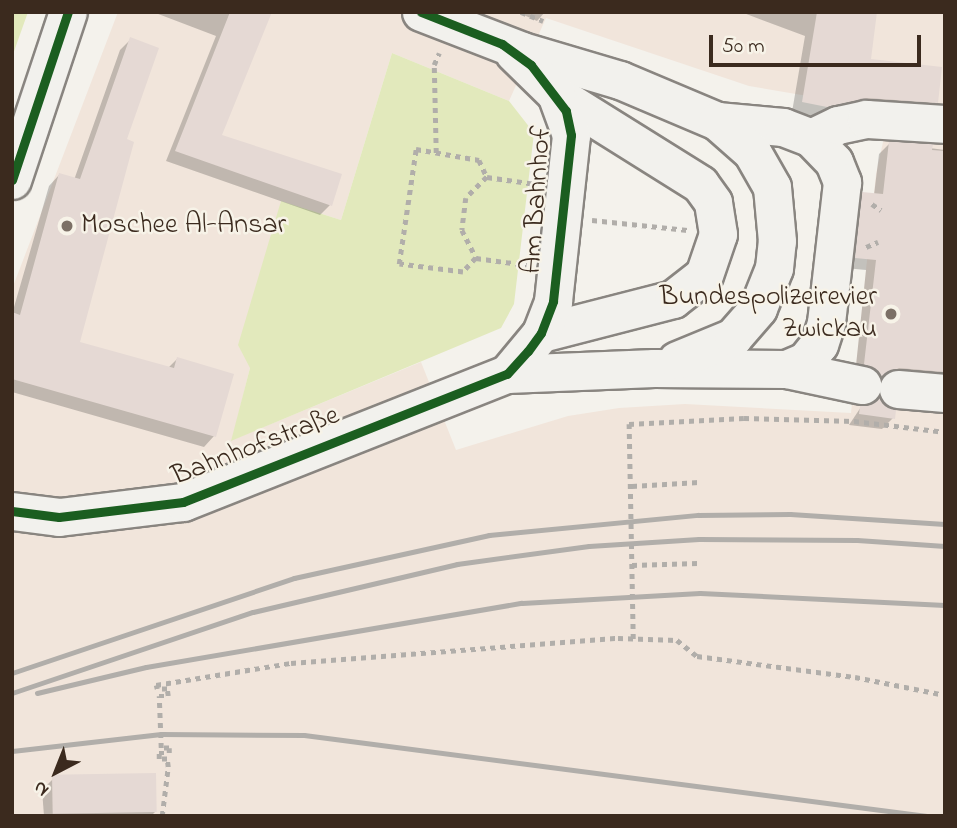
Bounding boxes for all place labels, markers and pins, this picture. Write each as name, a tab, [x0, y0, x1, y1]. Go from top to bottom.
place label: Moschee Al-Ansar	[81, 209, 286, 243]
marker: Moschee Al-Ansar	[59, 218, 75, 234]
place label: Bundespolizeirevier Zwickau	[660, 281, 877, 347]
marker: Bundespolizeirevier Zwickau	[883, 306, 899, 322]

